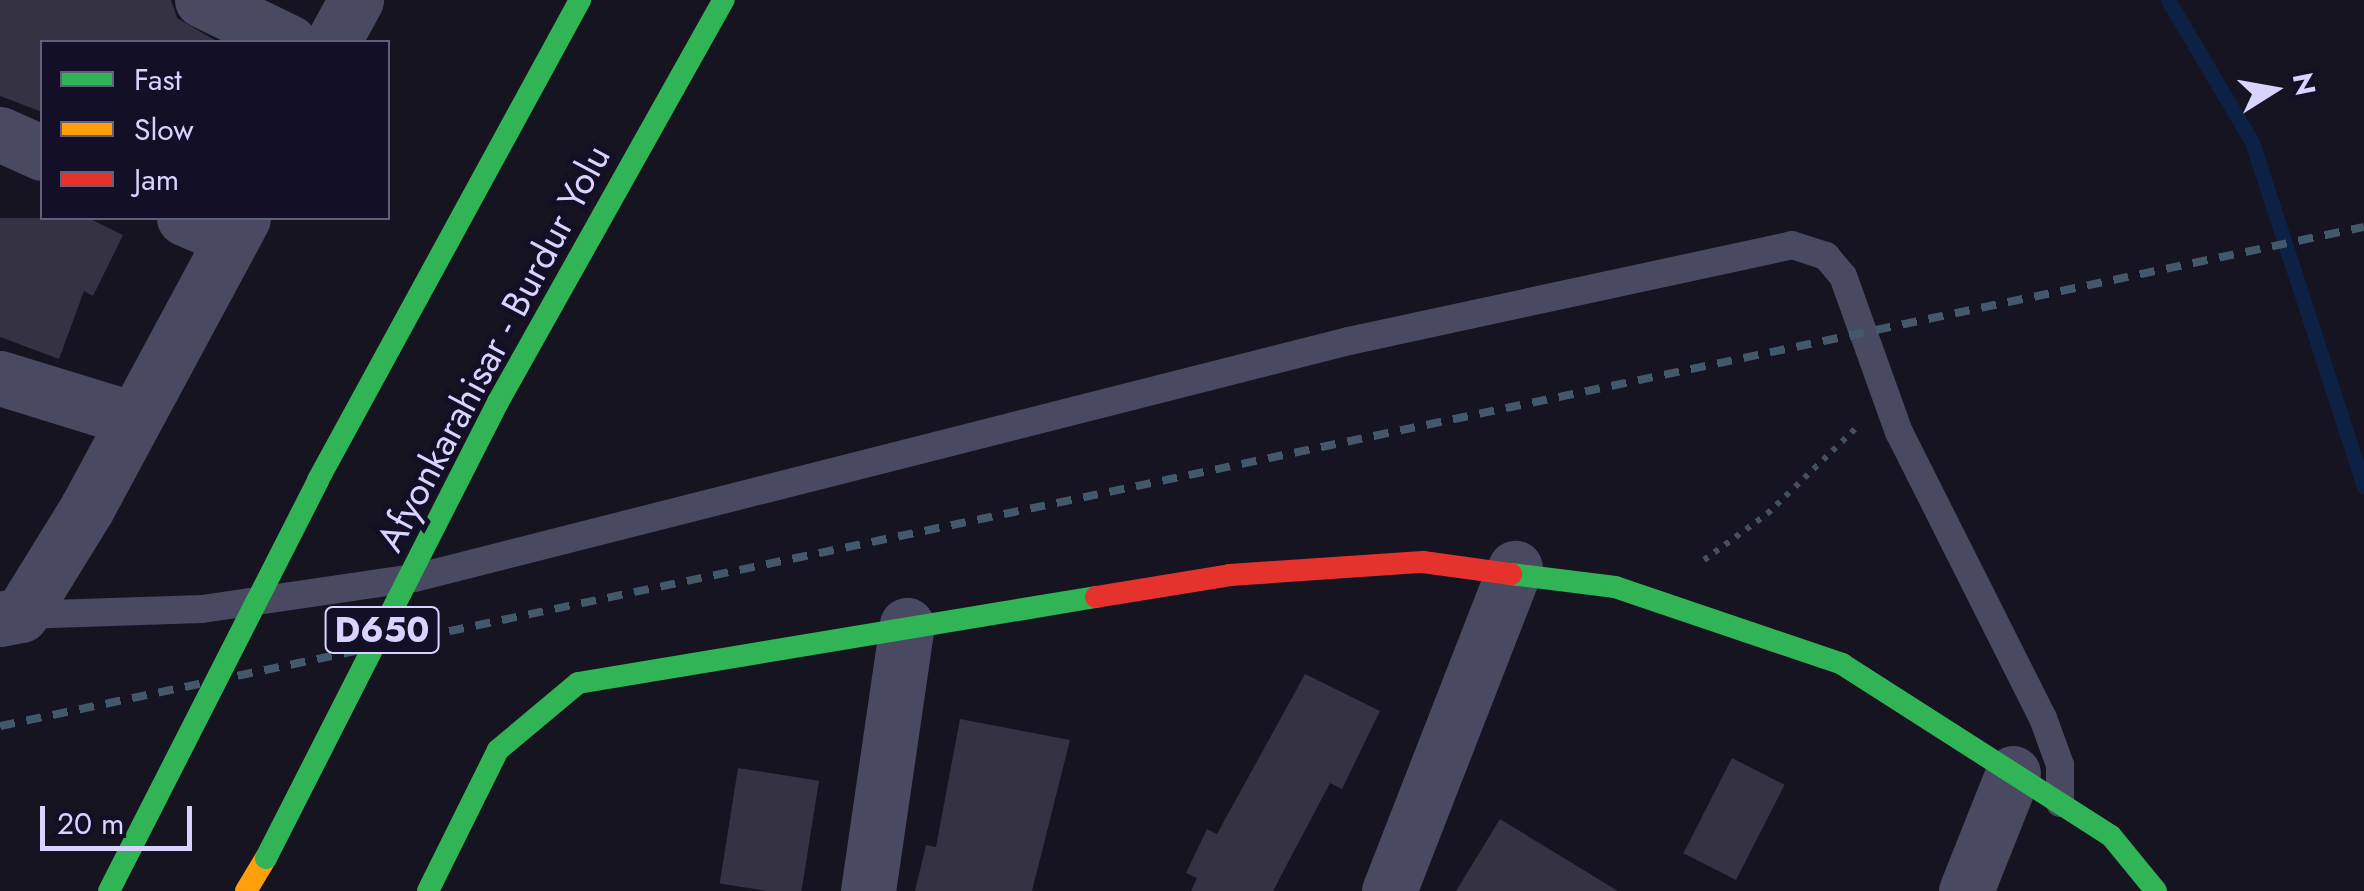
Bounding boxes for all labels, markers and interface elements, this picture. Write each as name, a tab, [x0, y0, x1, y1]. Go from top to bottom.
legend	[40, 40, 390, 220]
north arrow	[2224, 40, 2324, 140]
text: Fast	[134, 58, 182, 101]
text: N	[2282, 69, 2326, 99]
text: Slow	[134, 108, 194, 151]
street label: Afyonkarahisar - Burdur Yolu	[366, 137, 620, 559]
text: Jam	[134, 158, 179, 201]
road number: D650	[324, 600, 440, 660]
scale bar	[45, 786, 198, 848]
text: 20 m	[57, 802, 124, 845]

